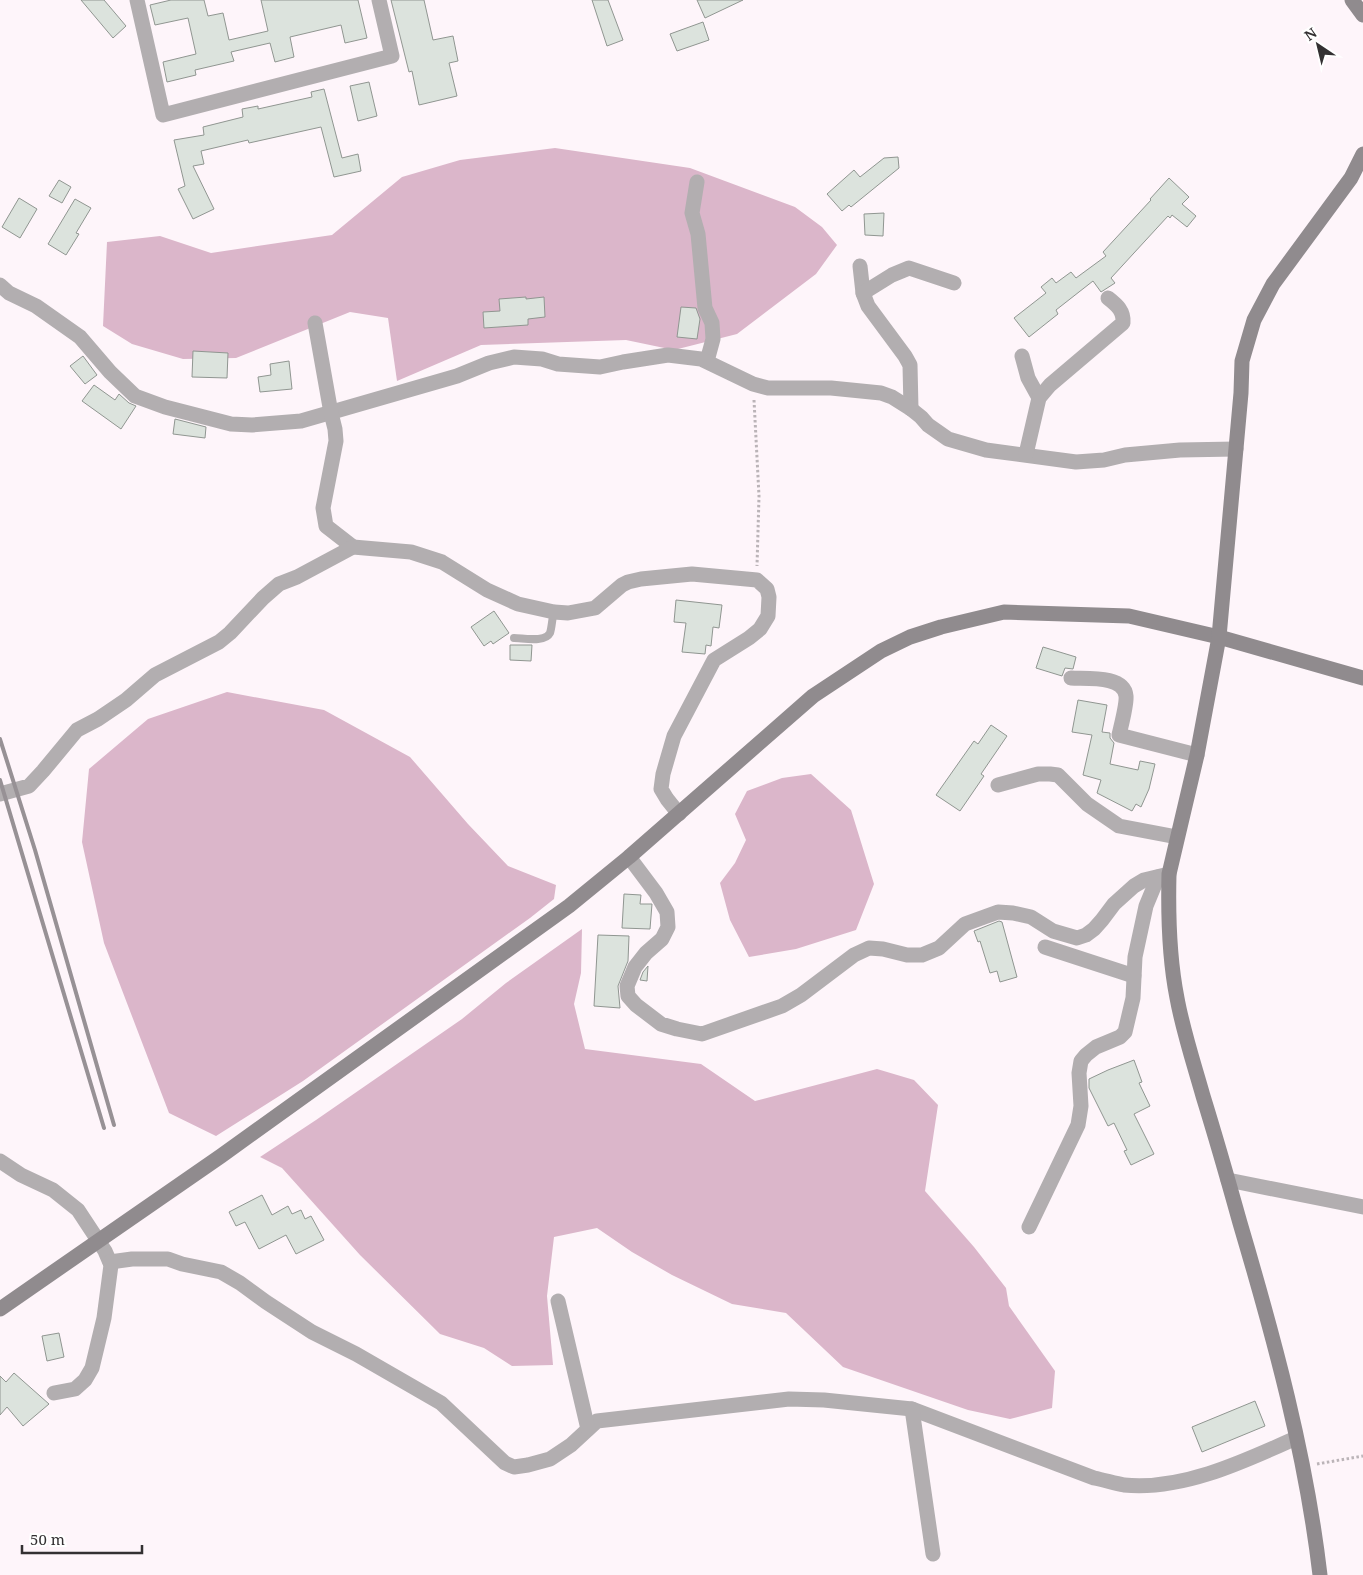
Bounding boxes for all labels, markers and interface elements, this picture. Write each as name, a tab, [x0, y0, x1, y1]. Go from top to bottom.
north arrow	[1293, 20, 1343, 70]
text: N	[1300, 23, 1320, 45]
scale bar	[22, 1522, 142, 1554]
text: 50 m	[30, 1529, 65, 1549]

